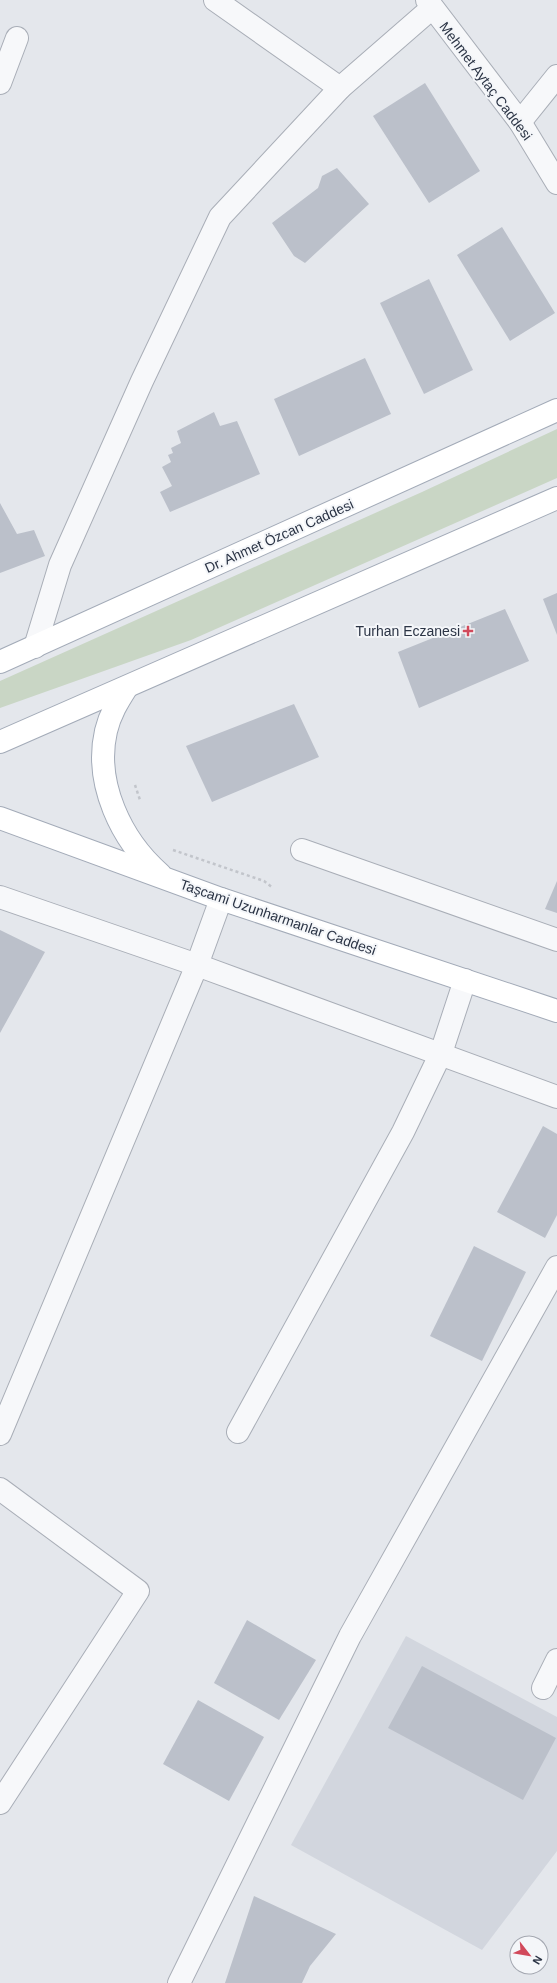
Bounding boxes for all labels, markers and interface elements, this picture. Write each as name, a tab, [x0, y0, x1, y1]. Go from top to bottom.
street label: Mehmet Aytaç Caddesi	[436, 19, 536, 143]
street label: Dr. Ahmet Özcan Caddesi	[202, 495, 356, 576]
place label: Turhan Eczanesi	[355, 623, 460, 639]
marker: Turhan Eczanesi	[463, 626, 473, 636]
street label: Taşcami Uzunharmanlar Caddesi	[178, 876, 378, 958]
north arrow	[509, 1935, 549, 1975]
text: N	[530, 1954, 545, 1967]

